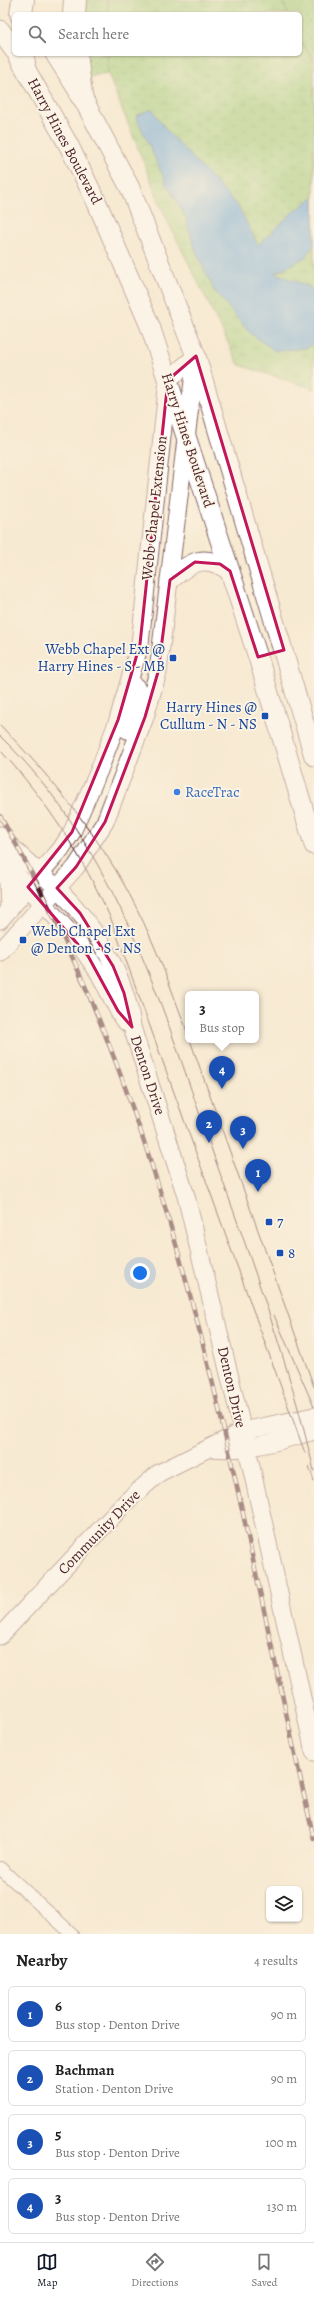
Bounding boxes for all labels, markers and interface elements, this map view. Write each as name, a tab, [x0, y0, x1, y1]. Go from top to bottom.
search box	[12, 12, 302, 56]
icon: search	[26, 23, 48, 45]
text: Search here	[58, 24, 129, 44]
street label: Harry Hines Boulevard	[23, 74, 107, 209]
street label: Harry Hines Boulevard	[157, 370, 220, 511]
street label: Webb Chapel Extension	[136, 435, 172, 582]
place label: Webb Chapel Ext @ Harry Hines - S - MB	[38, 639, 165, 676]
marker: Webb Chapel Ext @ Harry Hines - S - MB	[168, 653, 178, 663]
place label: Harry Hines @ Cullum - N - NS	[160, 697, 257, 734]
marker: Harry Hines @ Cullum - N - NS	[260, 711, 270, 721]
place label: RaceTrac	[185, 782, 240, 802]
marker: RaceTrac	[172, 787, 182, 797]
place label: Webb Chapel Ext @ Denton - S - NS	[30, 921, 141, 958]
marker: Webb Chapel Ext @ Denton - S - NS	[18, 935, 28, 945]
popup	[185, 991, 259, 1043]
text: 3	[199, 999, 206, 1019]
text: Bus stop	[199, 1019, 245, 1036]
street label: Denton Drive	[126, 1033, 170, 1118]
pin: 4	[209, 1056, 235, 1089]
pin: 2	[196, 1110, 222, 1143]
pin: 3	[230, 1116, 256, 1149]
pin: 1	[245, 1159, 271, 1192]
place label: 7	[277, 1212, 284, 1232]
marker: 7	[264, 1217, 274, 1227]
place label: 8	[288, 1243, 295, 1263]
marker: 8	[275, 1248, 285, 1258]
your location	[130, 1263, 150, 1283]
street label: Denton Drive	[213, 1344, 251, 1430]
street label: Community Drive	[53, 1485, 145, 1579]
map controls	[266, 1886, 302, 1922]
button: layers	[266, 1886, 302, 1922]
text: Nearby	[16, 1949, 67, 1972]
text: 4 results	[254, 1952, 298, 1969]
text: 6	[55, 1996, 62, 2016]
text: 1	[28, 2006, 32, 2023]
text: 90 m	[271, 2006, 297, 2023]
text: Bus stop · Denton Drive	[55, 2016, 180, 2033]
text: Bachman	[55, 2060, 114, 2080]
text: 2	[27, 2070, 33, 2087]
text: 90 m	[271, 2070, 297, 2087]
text: Station · Denton Drive	[55, 2080, 173, 2097]
text: 5	[55, 2124, 61, 2144]
text: 3	[27, 2134, 33, 2151]
text: 100 m	[265, 2134, 297, 2151]
text: Bus stop · Denton Drive	[55, 2144, 180, 2161]
text: 3	[55, 2188, 61, 2208]
text: 4	[27, 2198, 33, 2215]
text: 130 m	[267, 2198, 297, 2215]
text: Bus stop · Denton Drive	[55, 2208, 180, 2225]
tab: Map	[36, 2251, 58, 2290]
tab: Directions	[131, 2251, 179, 2290]
tab: Saved	[251, 2251, 278, 2290]

